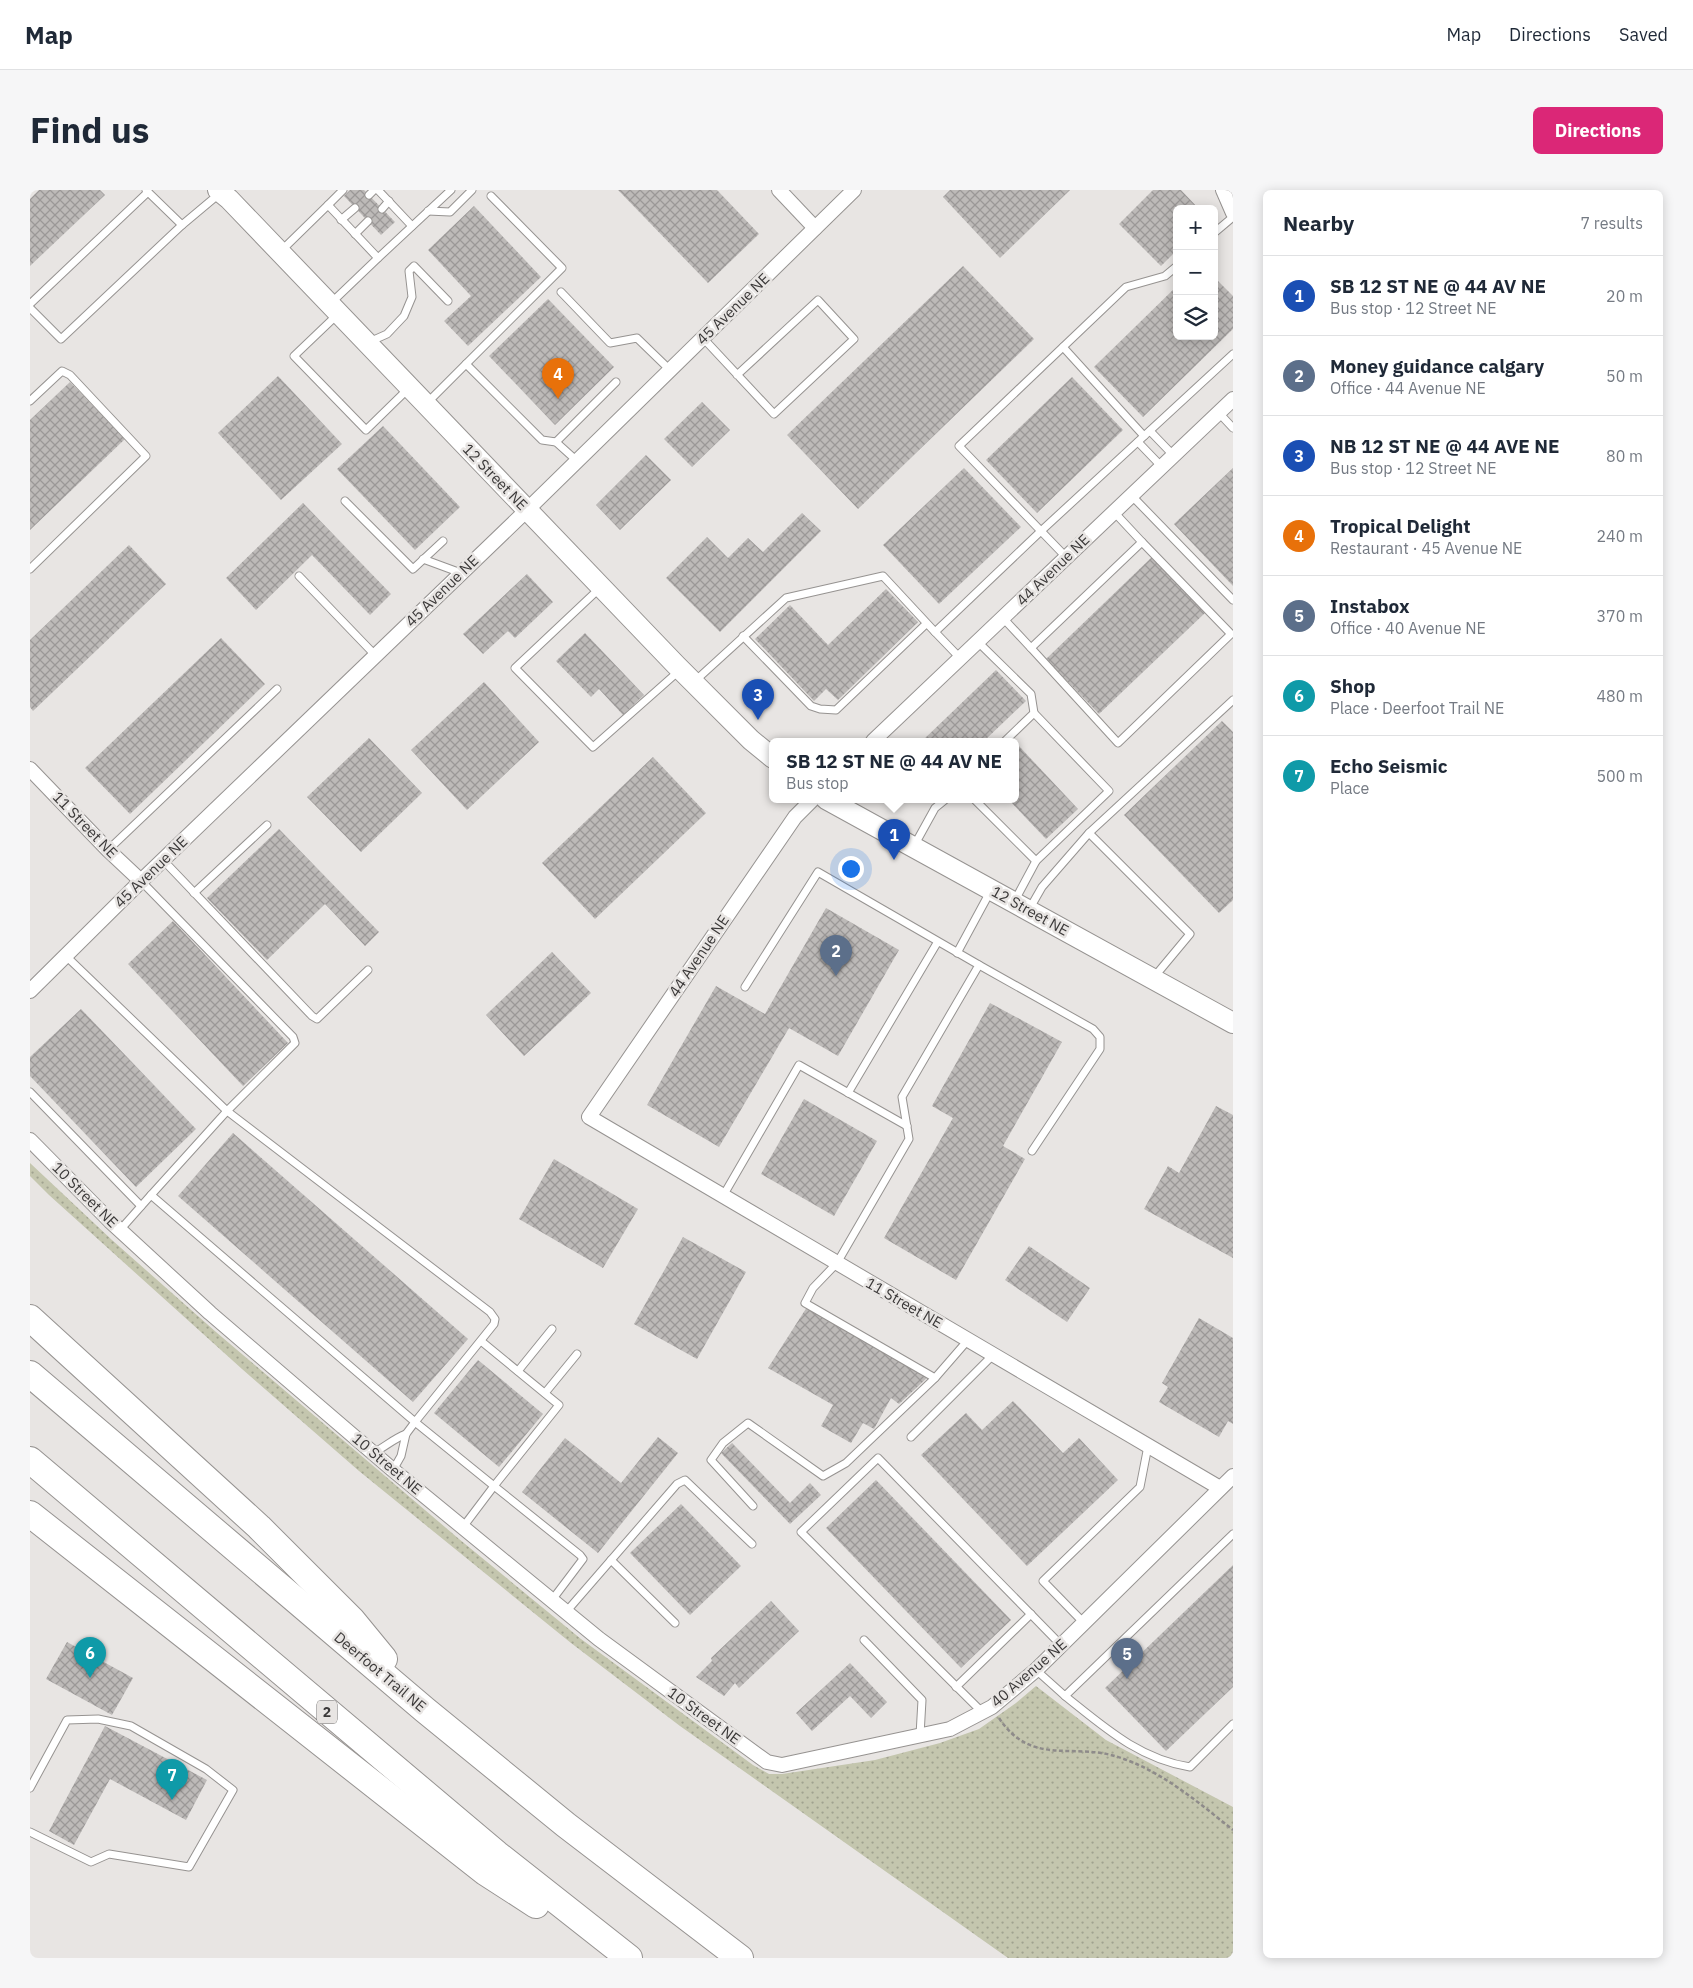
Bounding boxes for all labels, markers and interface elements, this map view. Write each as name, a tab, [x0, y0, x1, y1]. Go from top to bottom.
text: Map	[25, 19, 73, 51]
text: Map	[1446, 23, 1481, 46]
text: Directions	[1509, 23, 1591, 46]
text: Saved	[1619, 23, 1668, 46]
text: Find us	[30, 107, 149, 153]
button: Directions	[1533, 107, 1663, 154]
map controls	[1173, 205, 1218, 340]
button: +	[1173, 205, 1218, 250]
text: Nearby	[1283, 209, 1354, 237]
text: 7 results	[1580, 213, 1643, 233]
button: −	[1173, 250, 1218, 295]
street label: 45 Avenue NE	[692, 269, 773, 348]
text: SB 12 ST NE @ 44 AV NE	[1330, 274, 1546, 298]
text: 1	[1294, 286, 1304, 306]
text: 20 m	[1606, 286, 1643, 306]
button: layers	[1173, 295, 1218, 340]
text: Bus stop · 12 Street NE	[1330, 298, 1497, 318]
text: Money guidance calgary	[1330, 354, 1544, 378]
pin: 4	[542, 358, 574, 399]
text: 2	[1294, 366, 1304, 386]
text: 50 m	[1606, 366, 1643, 386]
text: Office · 44 Avenue NE	[1330, 378, 1486, 398]
text: NB 12 ST NE @ 44 AVE NE	[1330, 434, 1560, 458]
street label: 12 Street NE	[459, 439, 532, 514]
text: 3	[1294, 446, 1304, 466]
text: 80 m	[1606, 446, 1643, 466]
text: Bus stop · 12 Street NE	[1330, 458, 1497, 478]
text: Tropical Delight	[1330, 514, 1471, 538]
text: 4	[1294, 526, 1304, 546]
text: 240 m	[1596, 526, 1643, 546]
street label: 44 Avenue NE	[1012, 530, 1093, 609]
text: Restaurant · 45 Avenue NE	[1330, 538, 1522, 558]
street label: 45 Avenue NE	[401, 551, 482, 630]
text: Instabox	[1330, 594, 1410, 618]
text: 5	[1294, 606, 1304, 626]
text: 370 m	[1596, 606, 1643, 626]
text: Office · 40 Avenue NE	[1330, 618, 1486, 638]
text: Shop	[1330, 674, 1375, 698]
pin: 3	[742, 679, 774, 720]
text: 6	[1294, 686, 1304, 706]
text: 480 m	[1596, 686, 1643, 706]
text: Place · Deerfoot Trail NE	[1330, 698, 1504, 718]
popup	[769, 738, 1019, 803]
text: SB 12 ST NE @ 44 AV NE	[786, 749, 1002, 773]
text: Echo Seismic	[1330, 754, 1447, 778]
text: 7	[1294, 766, 1304, 786]
text: 500 m	[1596, 766, 1643, 786]
text: Bus stop	[786, 773, 849, 793]
text: Place	[1330, 778, 1369, 798]
street label: 11 Street NE	[49, 787, 122, 862]
pin: 1	[878, 819, 910, 860]
street label: 45 Avenue NE	[110, 832, 191, 911]
your location	[838, 856, 864, 882]
street label: 12 Street NE	[988, 882, 1072, 940]
street label: 44 Avenue NE	[664, 911, 733, 1000]
pin: 2	[820, 935, 852, 976]
street label: 10 Street NE	[48, 1158, 122, 1232]
street label: 11 Street NE	[862, 1273, 946, 1332]
street label: 10 Street NE	[348, 1429, 426, 1498]
street label: Deerfoot Trail NE	[330, 1628, 430, 1716]
street label: 40 Avenue NE	[987, 1634, 1071, 1711]
pin: 6	[74, 1637, 106, 1678]
pin: 5	[1111, 1638, 1143, 1679]
street label: 10 Street NE	[664, 1683, 744, 1748]
road number: 2	[317, 1700, 337, 1724]
pin: 7	[156, 1759, 188, 1800]

